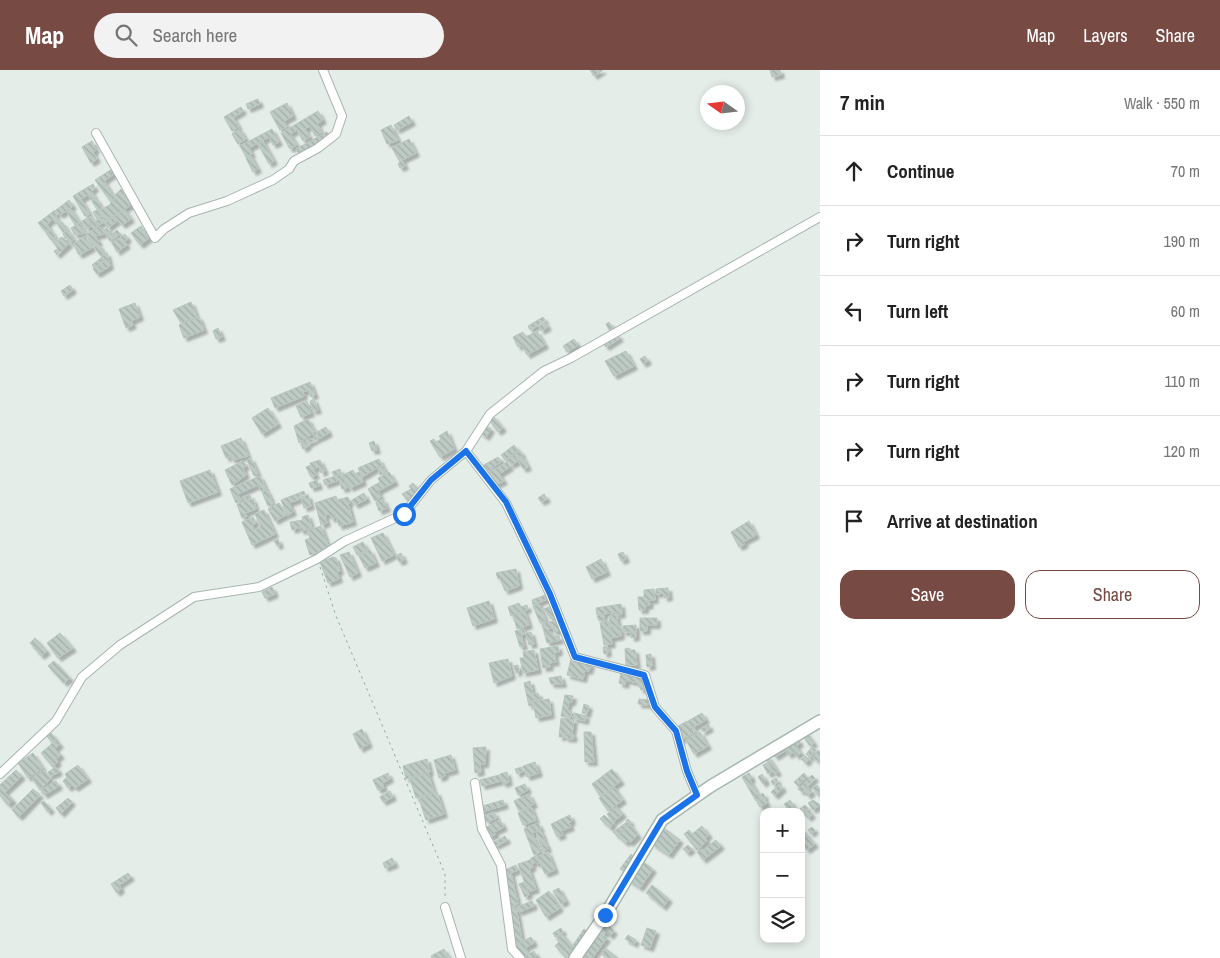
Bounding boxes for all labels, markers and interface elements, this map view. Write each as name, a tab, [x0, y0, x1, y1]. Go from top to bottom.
search box	[94, 13, 444, 58]
text: Map	[25, 19, 64, 51]
icon: search	[112, 21, 140, 49]
text: Search here	[152, 22, 237, 48]
text: Map	[1027, 23, 1055, 48]
text: Layers	[1083, 23, 1128, 48]
text: Share	[1156, 23, 1195, 48]
north arrow	[700, 85, 745, 130]
text: 7 min	[840, 88, 885, 117]
text: Walk · 550 m	[1124, 92, 1200, 114]
icon: ahead	[840, 157, 868, 185]
text: Continue	[887, 158, 955, 184]
text: 70 m	[1171, 160, 1200, 182]
icon: right	[840, 227, 868, 255]
text: Turn right	[887, 228, 959, 254]
text: 190 m	[1164, 230, 1200, 252]
icon: left	[840, 297, 868, 325]
text: Turn left	[887, 298, 948, 324]
text: 60 m	[1171, 300, 1200, 322]
icon: right	[840, 367, 868, 395]
text: Turn right	[887, 368, 959, 394]
text: 110 m	[1164, 370, 1200, 392]
icon: right	[840, 437, 868, 465]
text: Turn right	[887, 438, 959, 464]
text: 120 m	[1164, 440, 1200, 462]
route start	[393, 503, 416, 526]
icon: arrive	[840, 507, 868, 535]
text: Arrive at destination	[887, 508, 1038, 534]
button: Save	[840, 570, 1015, 619]
button: Share	[1025, 570, 1200, 619]
map controls	[760, 808, 805, 943]
button: +	[760, 808, 805, 853]
button: −	[760, 853, 805, 898]
button: layers	[760, 898, 805, 943]
route end	[594, 904, 617, 927]

